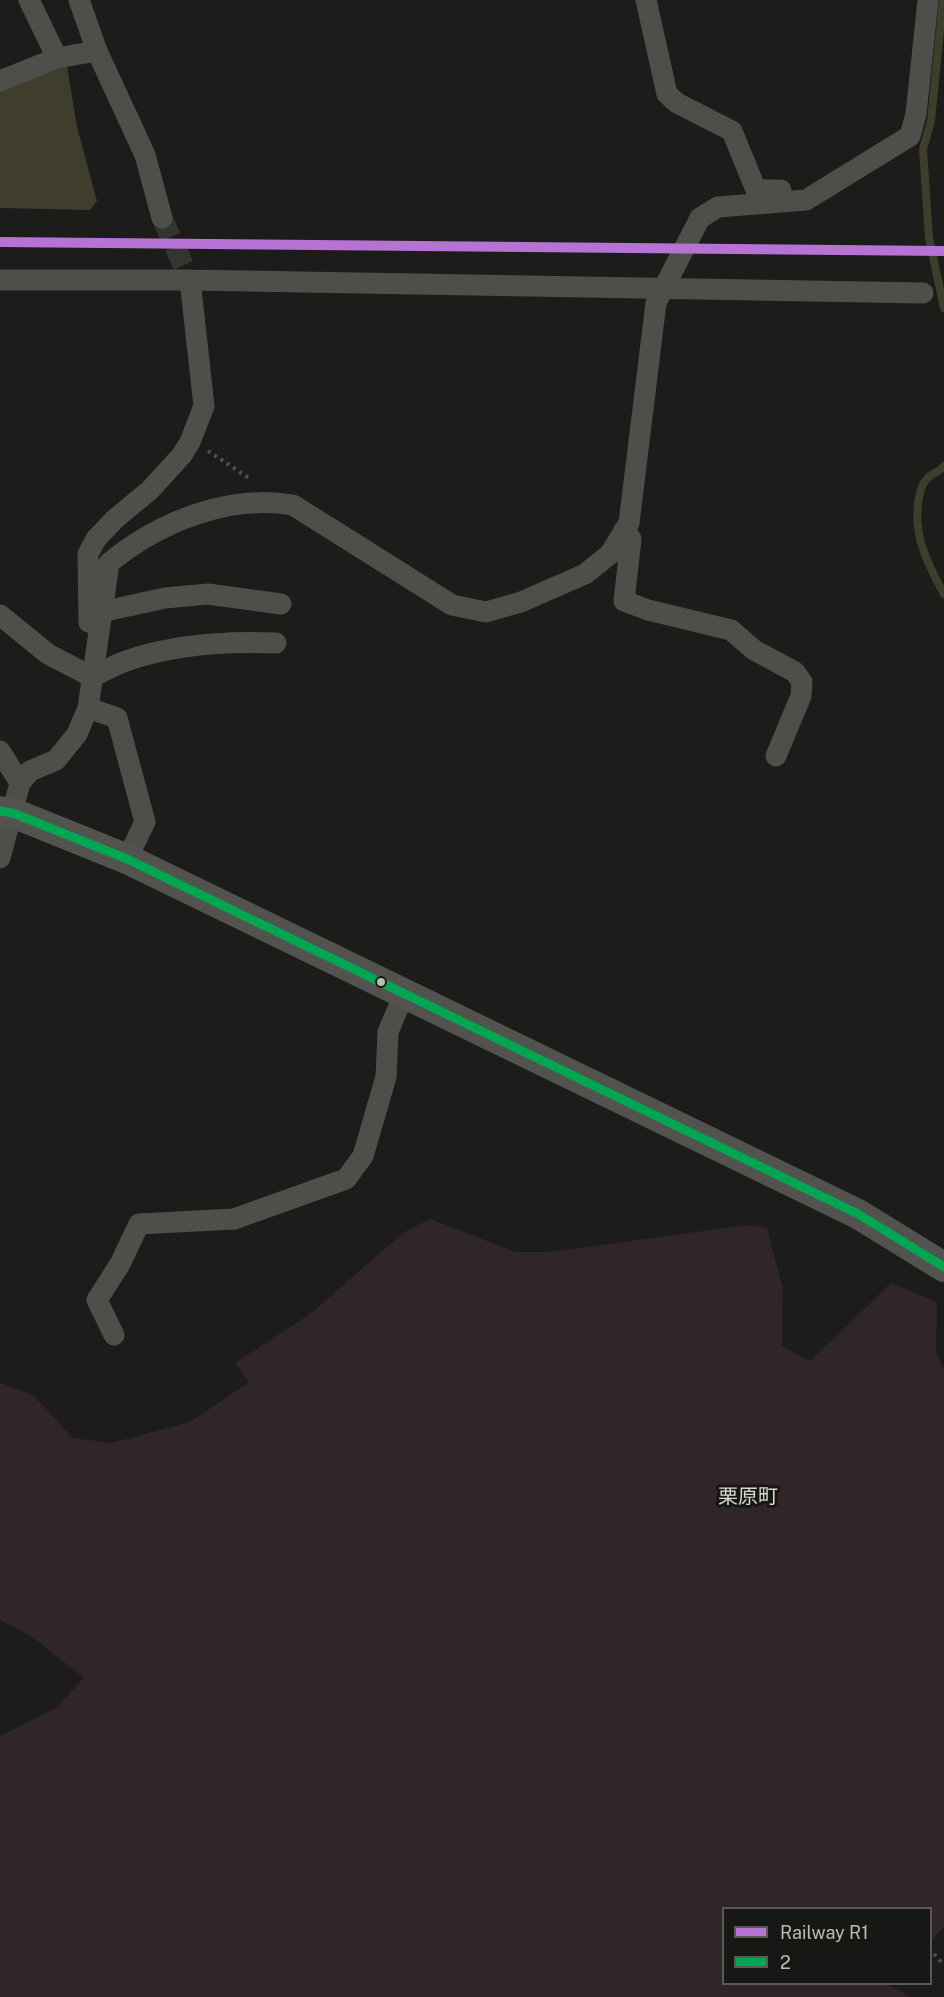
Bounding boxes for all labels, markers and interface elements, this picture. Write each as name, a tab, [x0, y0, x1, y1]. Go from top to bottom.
unlabelled marker	[375, 976, 387, 988]
district label: 栗原町	[718, 1485, 778, 1509]
legend	[722, 1907, 932, 1985]
text: Railway R1	[780, 1922, 869, 1943]
text: 2	[780, 1952, 791, 1973]

